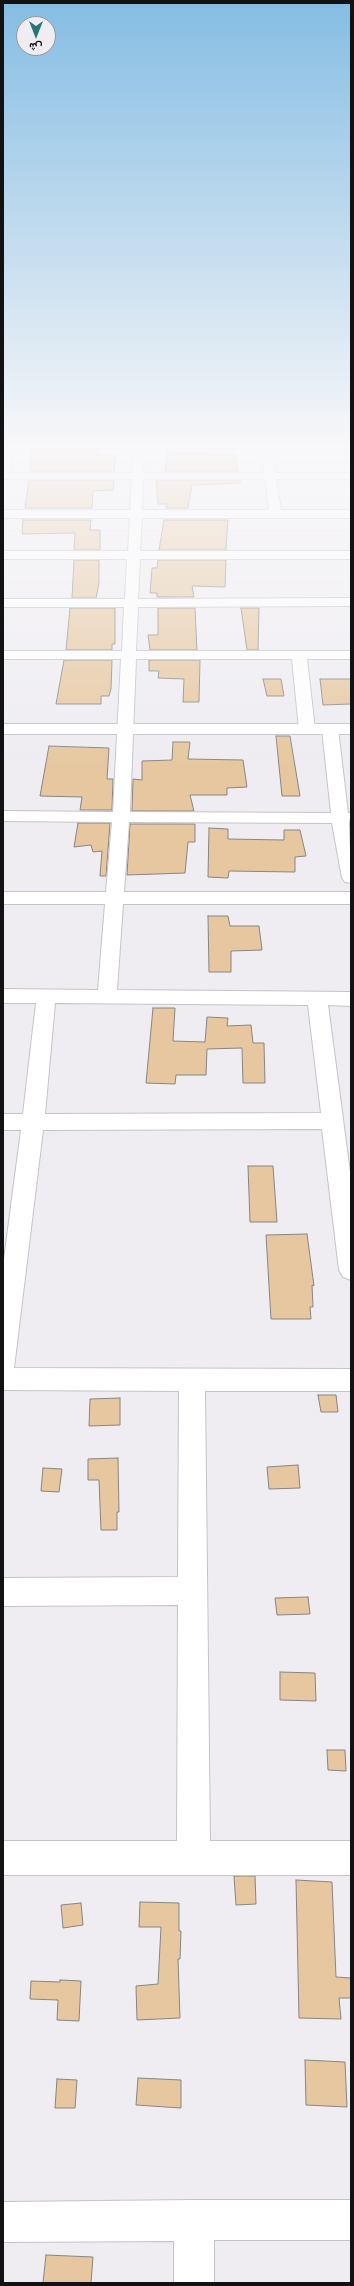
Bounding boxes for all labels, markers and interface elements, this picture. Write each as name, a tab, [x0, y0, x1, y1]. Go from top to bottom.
north arrow	[16, 16, 56, 56]
text: ش	[29, 40, 43, 55]

